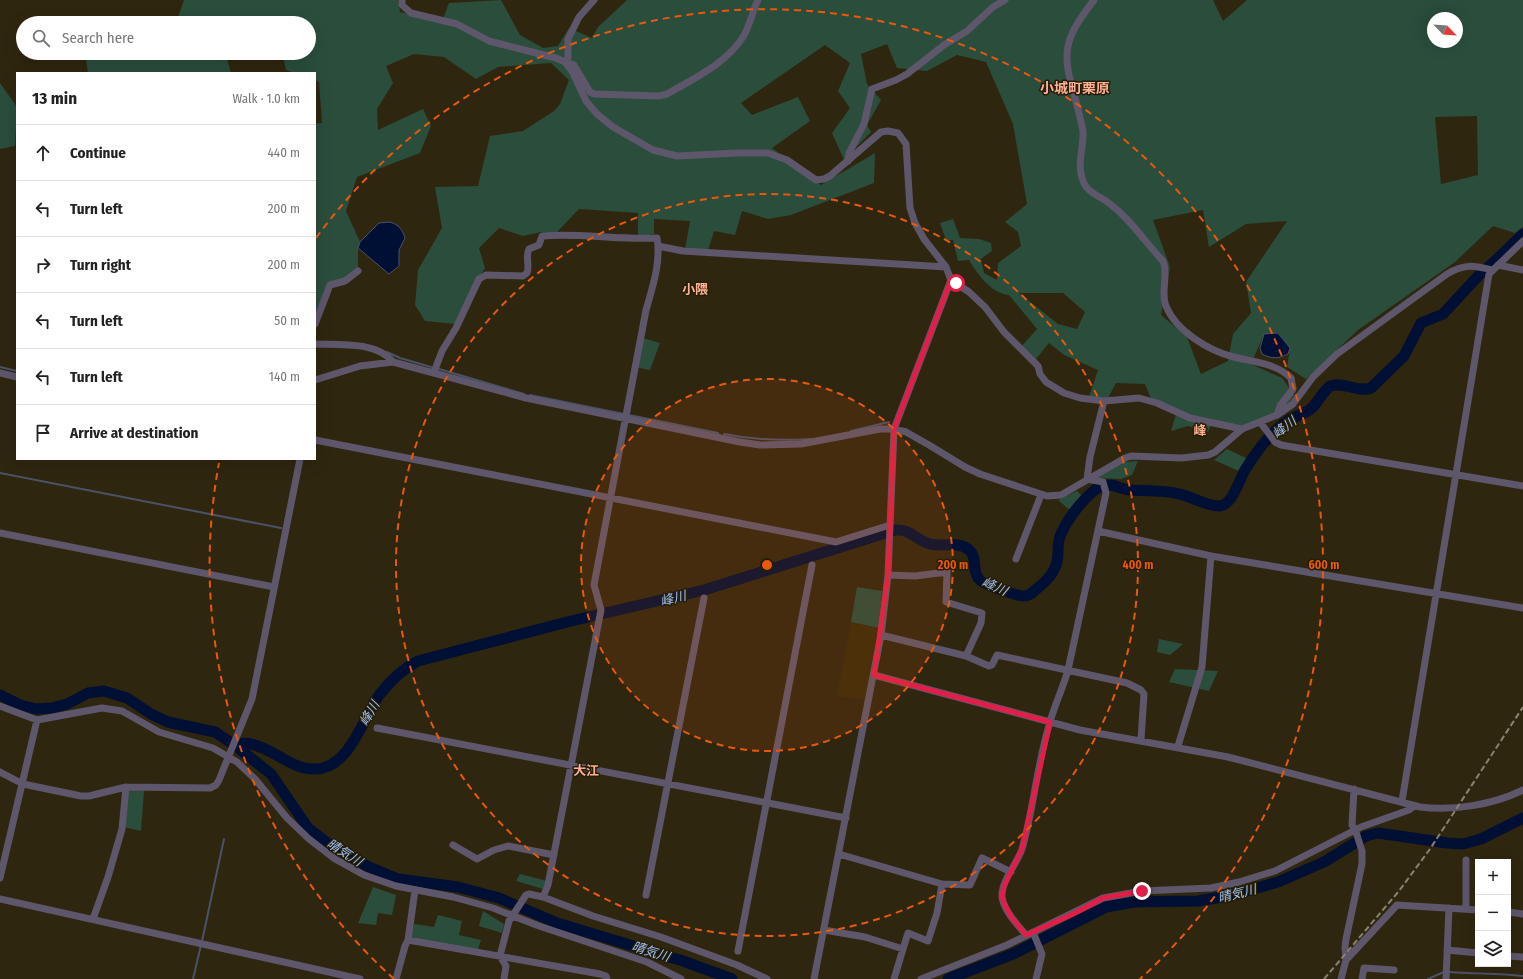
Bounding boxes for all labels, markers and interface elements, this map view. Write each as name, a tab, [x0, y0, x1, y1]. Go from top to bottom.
north arrow	[1427, 12, 1463, 48]
search box	[16, 16, 316, 60]
icon: search	[30, 27, 52, 49]
text: Search here	[62, 29, 134, 47]
district label: 小城町栗原	[1040, 80, 1110, 97]
text: 13 min	[32, 88, 77, 109]
text: Walk · 1.0 km	[233, 91, 300, 106]
icon: ahead	[32, 142, 54, 164]
text: Continue	[70, 144, 126, 162]
text: 440 m	[268, 145, 300, 160]
icon: left	[32, 198, 54, 220]
text: Turn left	[70, 200, 123, 218]
text: 200 m	[268, 201, 300, 216]
icon: right	[32, 254, 54, 276]
text: Turn right	[70, 256, 131, 274]
text: 200 m	[268, 257, 300, 272]
route start	[947, 274, 965, 292]
district label: 小隈	[682, 282, 708, 297]
icon: left	[32, 310, 54, 332]
text: Turn left	[70, 312, 123, 330]
text: 50 m	[274, 313, 300, 328]
icon: left	[32, 366, 54, 388]
text: Turn left	[70, 368, 123, 386]
text: 140 m	[269, 369, 300, 384]
water label: 峰川	[1269, 412, 1301, 441]
icon: arrive	[32, 422, 54, 444]
district label: 峰	[1193, 423, 1207, 438]
text: Arrive at destination	[70, 424, 198, 442]
centre of rings	[760, 558, 774, 572]
text: 200 m	[937, 558, 968, 572]
text: 400 m	[1123, 558, 1153, 572]
text: 600 m	[1308, 558, 1340, 572]
water label: 峰川	[980, 574, 1012, 599]
water label: 峰川	[659, 588, 689, 609]
water label: 峰川	[356, 697, 383, 728]
district label: 大江	[573, 763, 599, 778]
water label: 晴気川	[324, 836, 367, 870]
map controls	[1475, 859, 1511, 967]
button: +	[1475, 859, 1511, 895]
water label: 晴気川	[1216, 881, 1260, 905]
route end	[1133, 882, 1151, 900]
button: −	[1475, 895, 1511, 931]
button: layers	[1475, 931, 1511, 967]
water label: 晴気川	[630, 939, 674, 965]

